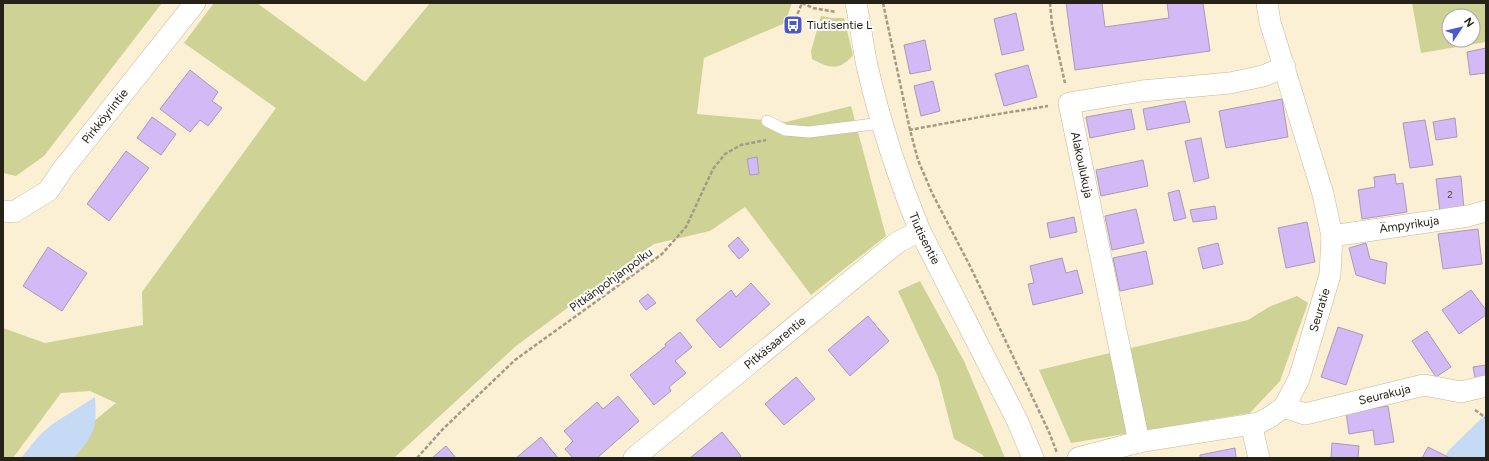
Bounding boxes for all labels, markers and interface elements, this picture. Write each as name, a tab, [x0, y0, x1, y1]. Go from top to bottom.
north arrow	[1441, 8, 1481, 48]
bus stop icon: Tiutisentie L	[782, 14, 804, 36]
text: N	[1461, 15, 1477, 30]
place label: Tiutisentie L	[807, 18, 873, 32]
street label: Pirkköyrintie	[79, 86, 131, 146]
street label: Alakoulukuja	[1068, 131, 1096, 199]
house number: 2	[1447, 188, 1453, 201]
street label: Tiutisentie	[906, 210, 943, 267]
street label: Ämpyrikuja	[1378, 213, 1440, 236]
street label: Pitkänpohjanpolku	[567, 245, 655, 315]
street label: Seuratie	[1306, 286, 1333, 333]
street label: Pitkäsaarentie	[741, 313, 809, 372]
street label: Seurakuja	[1357, 382, 1412, 408]

